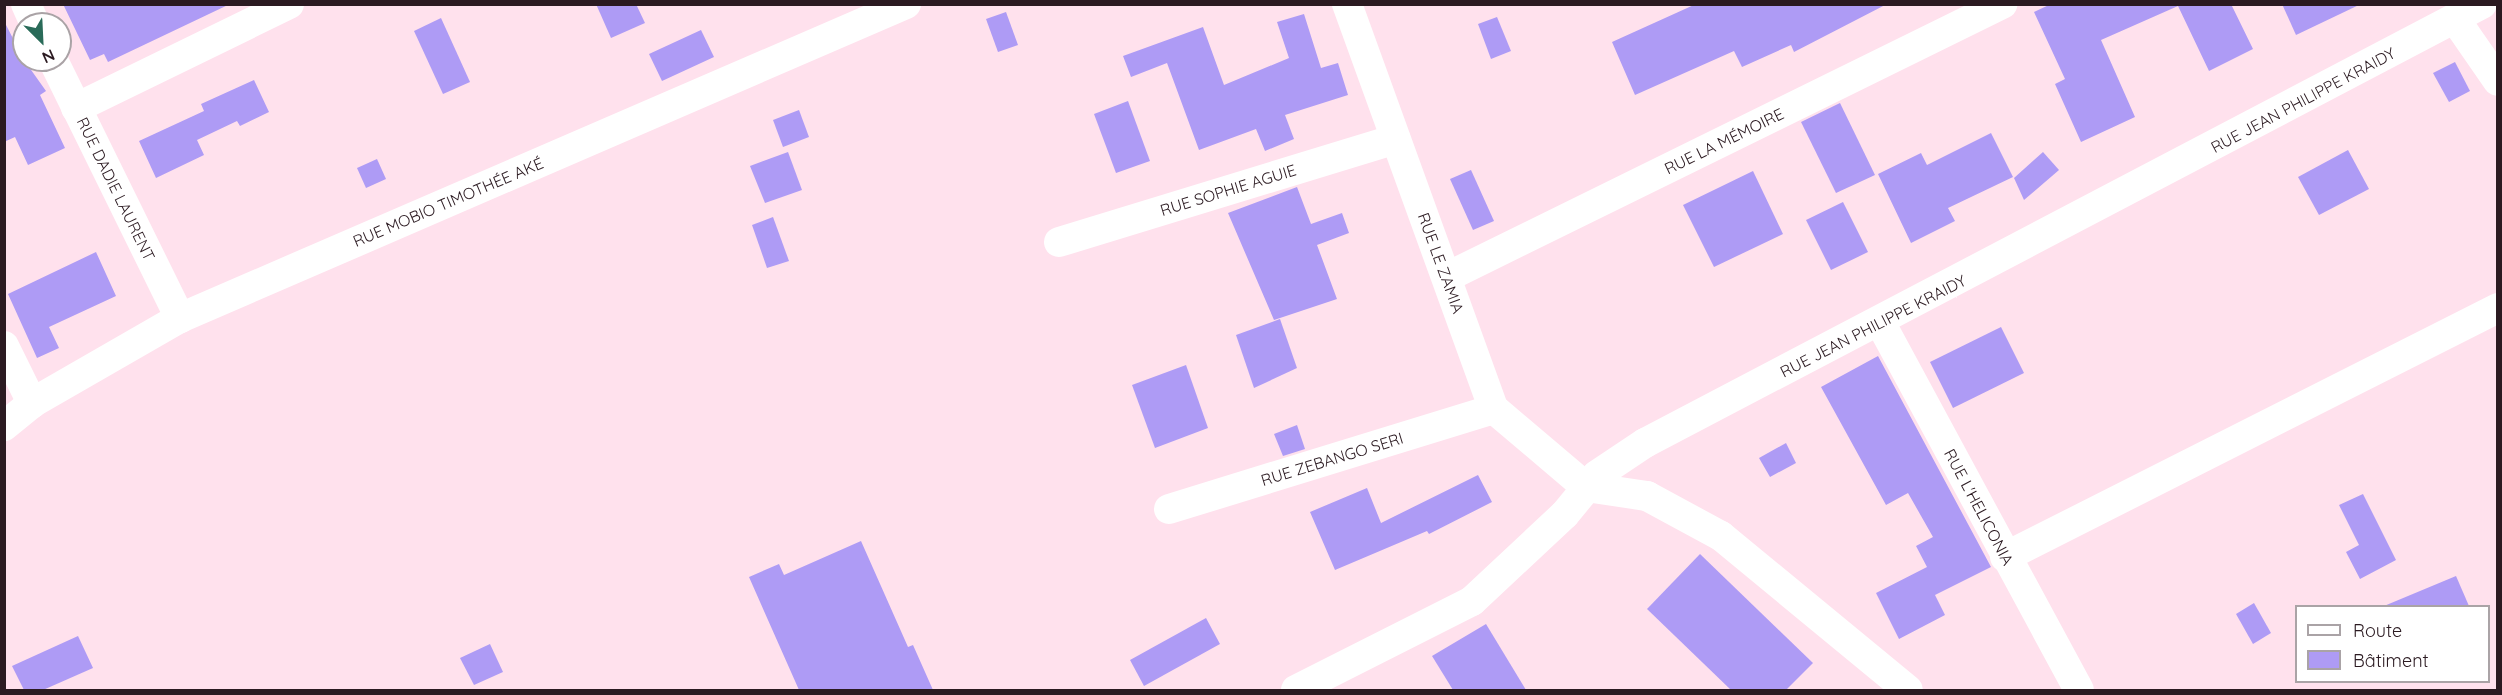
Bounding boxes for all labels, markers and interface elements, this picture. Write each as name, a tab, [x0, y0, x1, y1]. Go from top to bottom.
north arrow	[12, 12, 72, 72]
street label: RUE JEAN PHILIPPE KRAIDY	[2208, 43, 2398, 157]
text: N	[39, 45, 58, 68]
street label: RUE LA MÉMOIRE	[1661, 104, 1787, 178]
street label: RUE DADIE LAURENT	[73, 114, 159, 264]
street label: RUE MOBIO TIMOTHÉE AKÉ	[350, 153, 546, 251]
street label: RUE SOPHIE AGUIE	[1158, 160, 1298, 220]
street label: RUE LE ZAMIA	[1414, 210, 1468, 316]
street label: RUE JEAN PHILIPPE KRAIDY	[1777, 271, 1969, 381]
street label: RUE ZEBANGO SERI	[1258, 428, 1406, 490]
street label: RUE L'HELICONIA	[1940, 446, 2018, 568]
legend	[2295, 605, 2490, 683]
text: Route	[2353, 619, 2402, 642]
text: Bâtiment	[2353, 649, 2429, 672]

